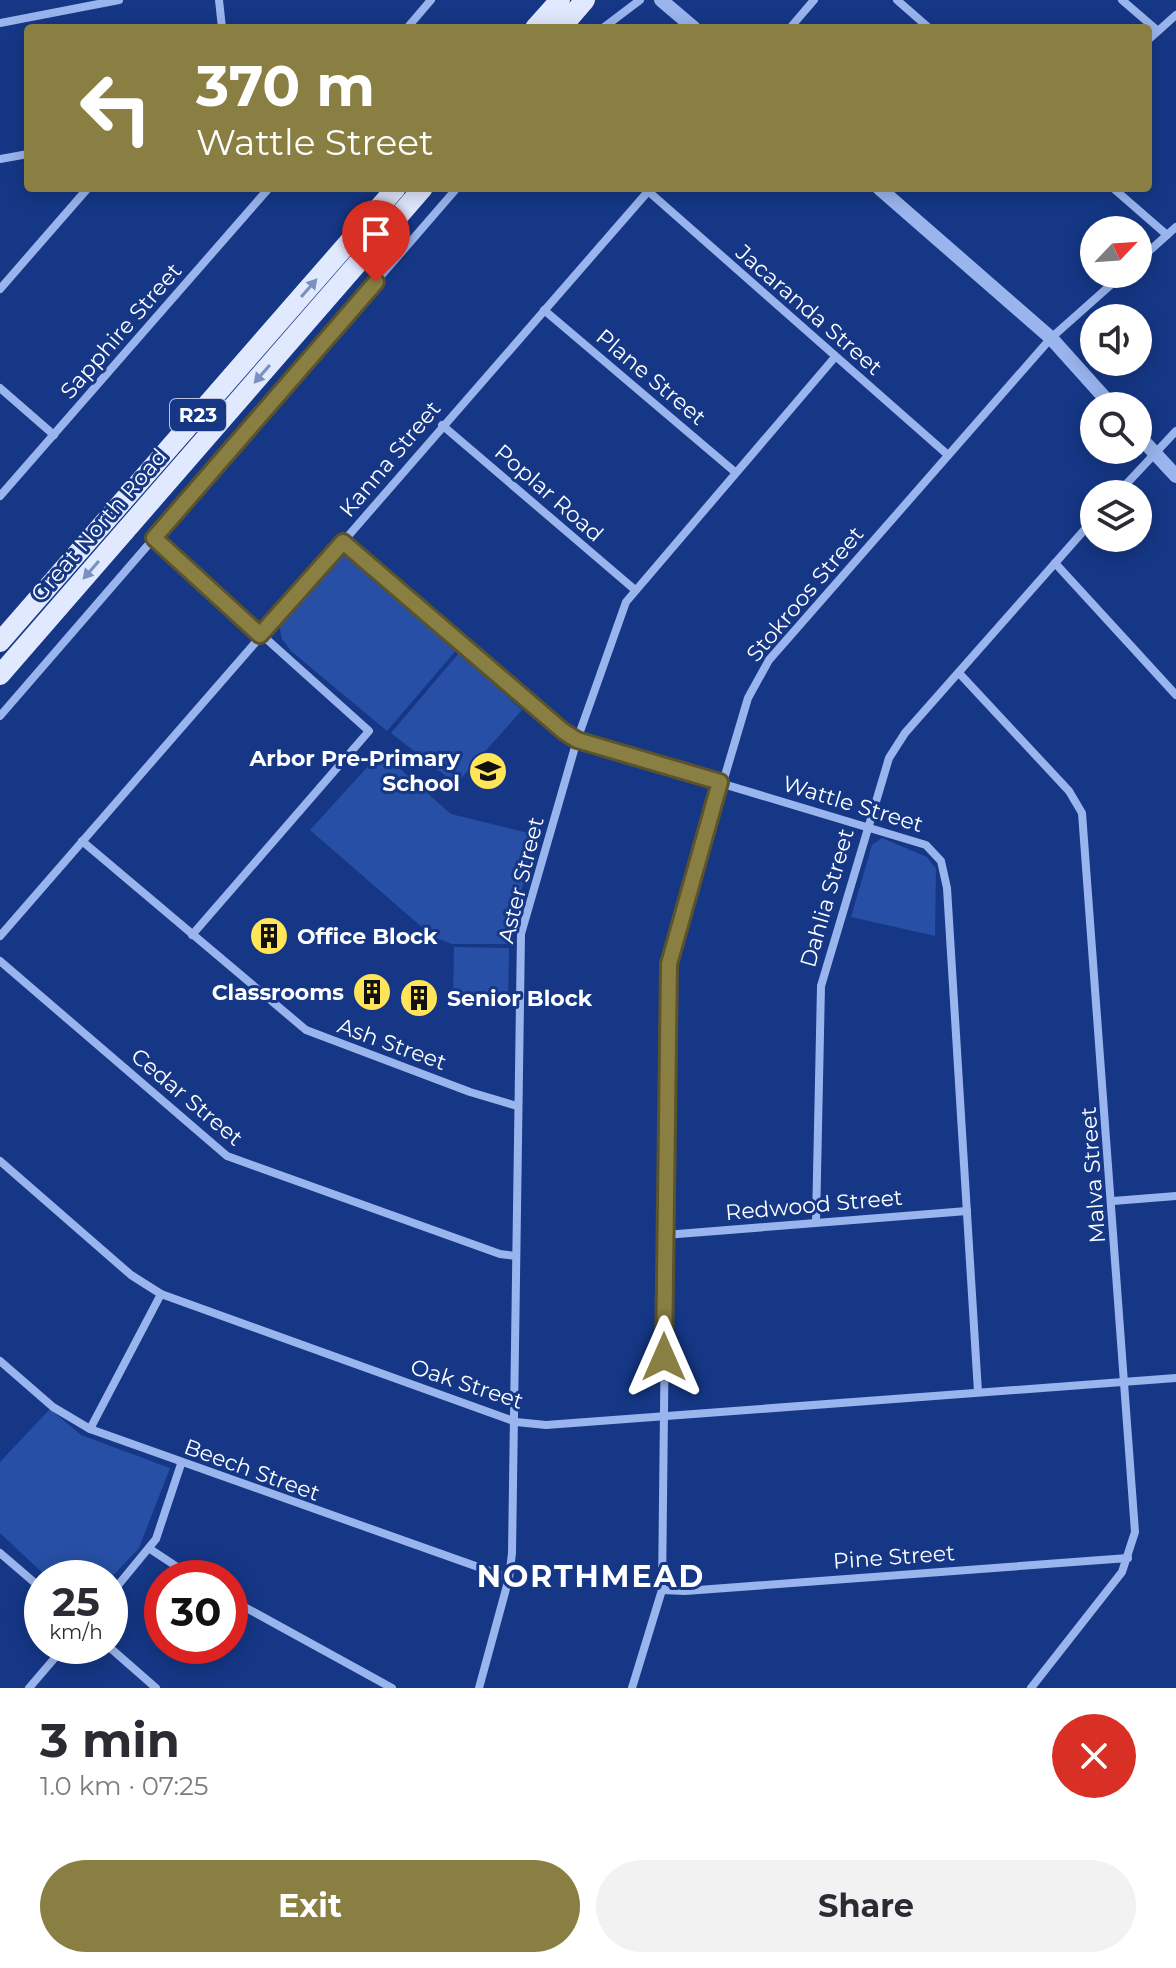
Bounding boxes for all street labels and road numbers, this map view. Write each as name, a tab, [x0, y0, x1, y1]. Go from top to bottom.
street label: Jacaranda Street	[729, 238, 888, 381]
street label: Sapphire Street	[55, 257, 187, 404]
street label: Plane Street	[591, 323, 711, 431]
street label: Kanna Street	[334, 395, 446, 523]
road number: R23	[170, 399, 226, 431]
street label: Poplar Road	[489, 438, 609, 548]
street label: Great North Road	[25, 443, 173, 607]
street label: Stokroos Street	[741, 521, 869, 667]
street label: Wattle Street	[780, 770, 926, 838]
street label: Aster Street	[492, 814, 550, 946]
street label: Dahlia Street	[794, 825, 860, 971]
street label: Ash Street	[334, 1012, 450, 1076]
street label: Cedar Street	[126, 1043, 248, 1152]
street label: Malva Street	[1075, 1106, 1111, 1244]
street label: Redwood Street	[724, 1184, 904, 1226]
street label: Oak Street	[407, 1353, 527, 1415]
street label: Beech Street	[180, 1433, 324, 1507]
street label: Pine Street	[832, 1539, 956, 1575]

